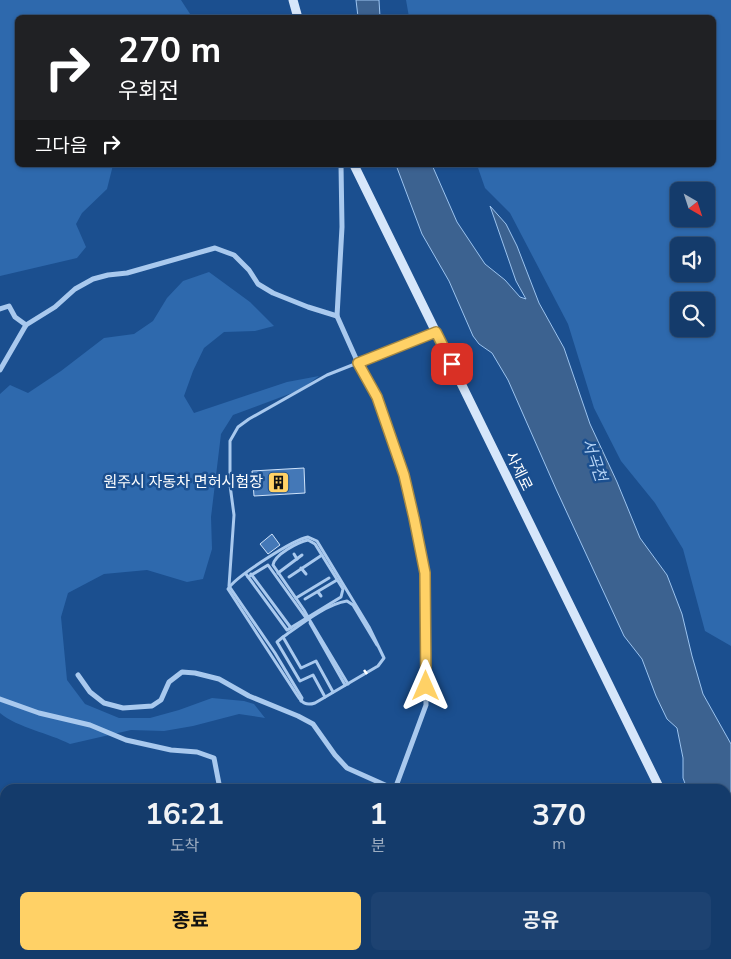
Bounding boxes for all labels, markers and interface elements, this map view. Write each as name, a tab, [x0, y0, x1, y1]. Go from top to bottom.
text: 270 m	[118, 27, 221, 74]
icon: right	[35, 35, 100, 100]
text: 우회전	[118, 76, 179, 106]
icon: right	[97, 130, 125, 158]
text: 그다음	[35, 133, 87, 159]
north arrow	[670, 182, 715, 228]
map controls	[670, 182, 715, 337]
button: sound	[670, 237, 715, 282]
button: search	[670, 292, 715, 337]
pin	[431, 343, 473, 385]
icon: arrive	[438, 350, 466, 378]
water label: 서곡천	[576, 436, 612, 487]
street label: 사제로	[501, 448, 537, 494]
building icon: 원주시 자동차 면허시험장	[267, 470, 291, 494]
place label: 원주시 자동차 면허시험장	[103, 472, 263, 492]
position arrow	[399, 659, 451, 711]
text: 16:21	[145, 794, 224, 835]
text: 1	[369, 794, 387, 835]
text: 370	[532, 795, 586, 836]
text: m	[552, 833, 566, 855]
text: 도착	[170, 835, 199, 857]
text: 분	[371, 835, 386, 857]
button: 종료	[20, 892, 361, 950]
button: 공유	[371, 892, 711, 950]

